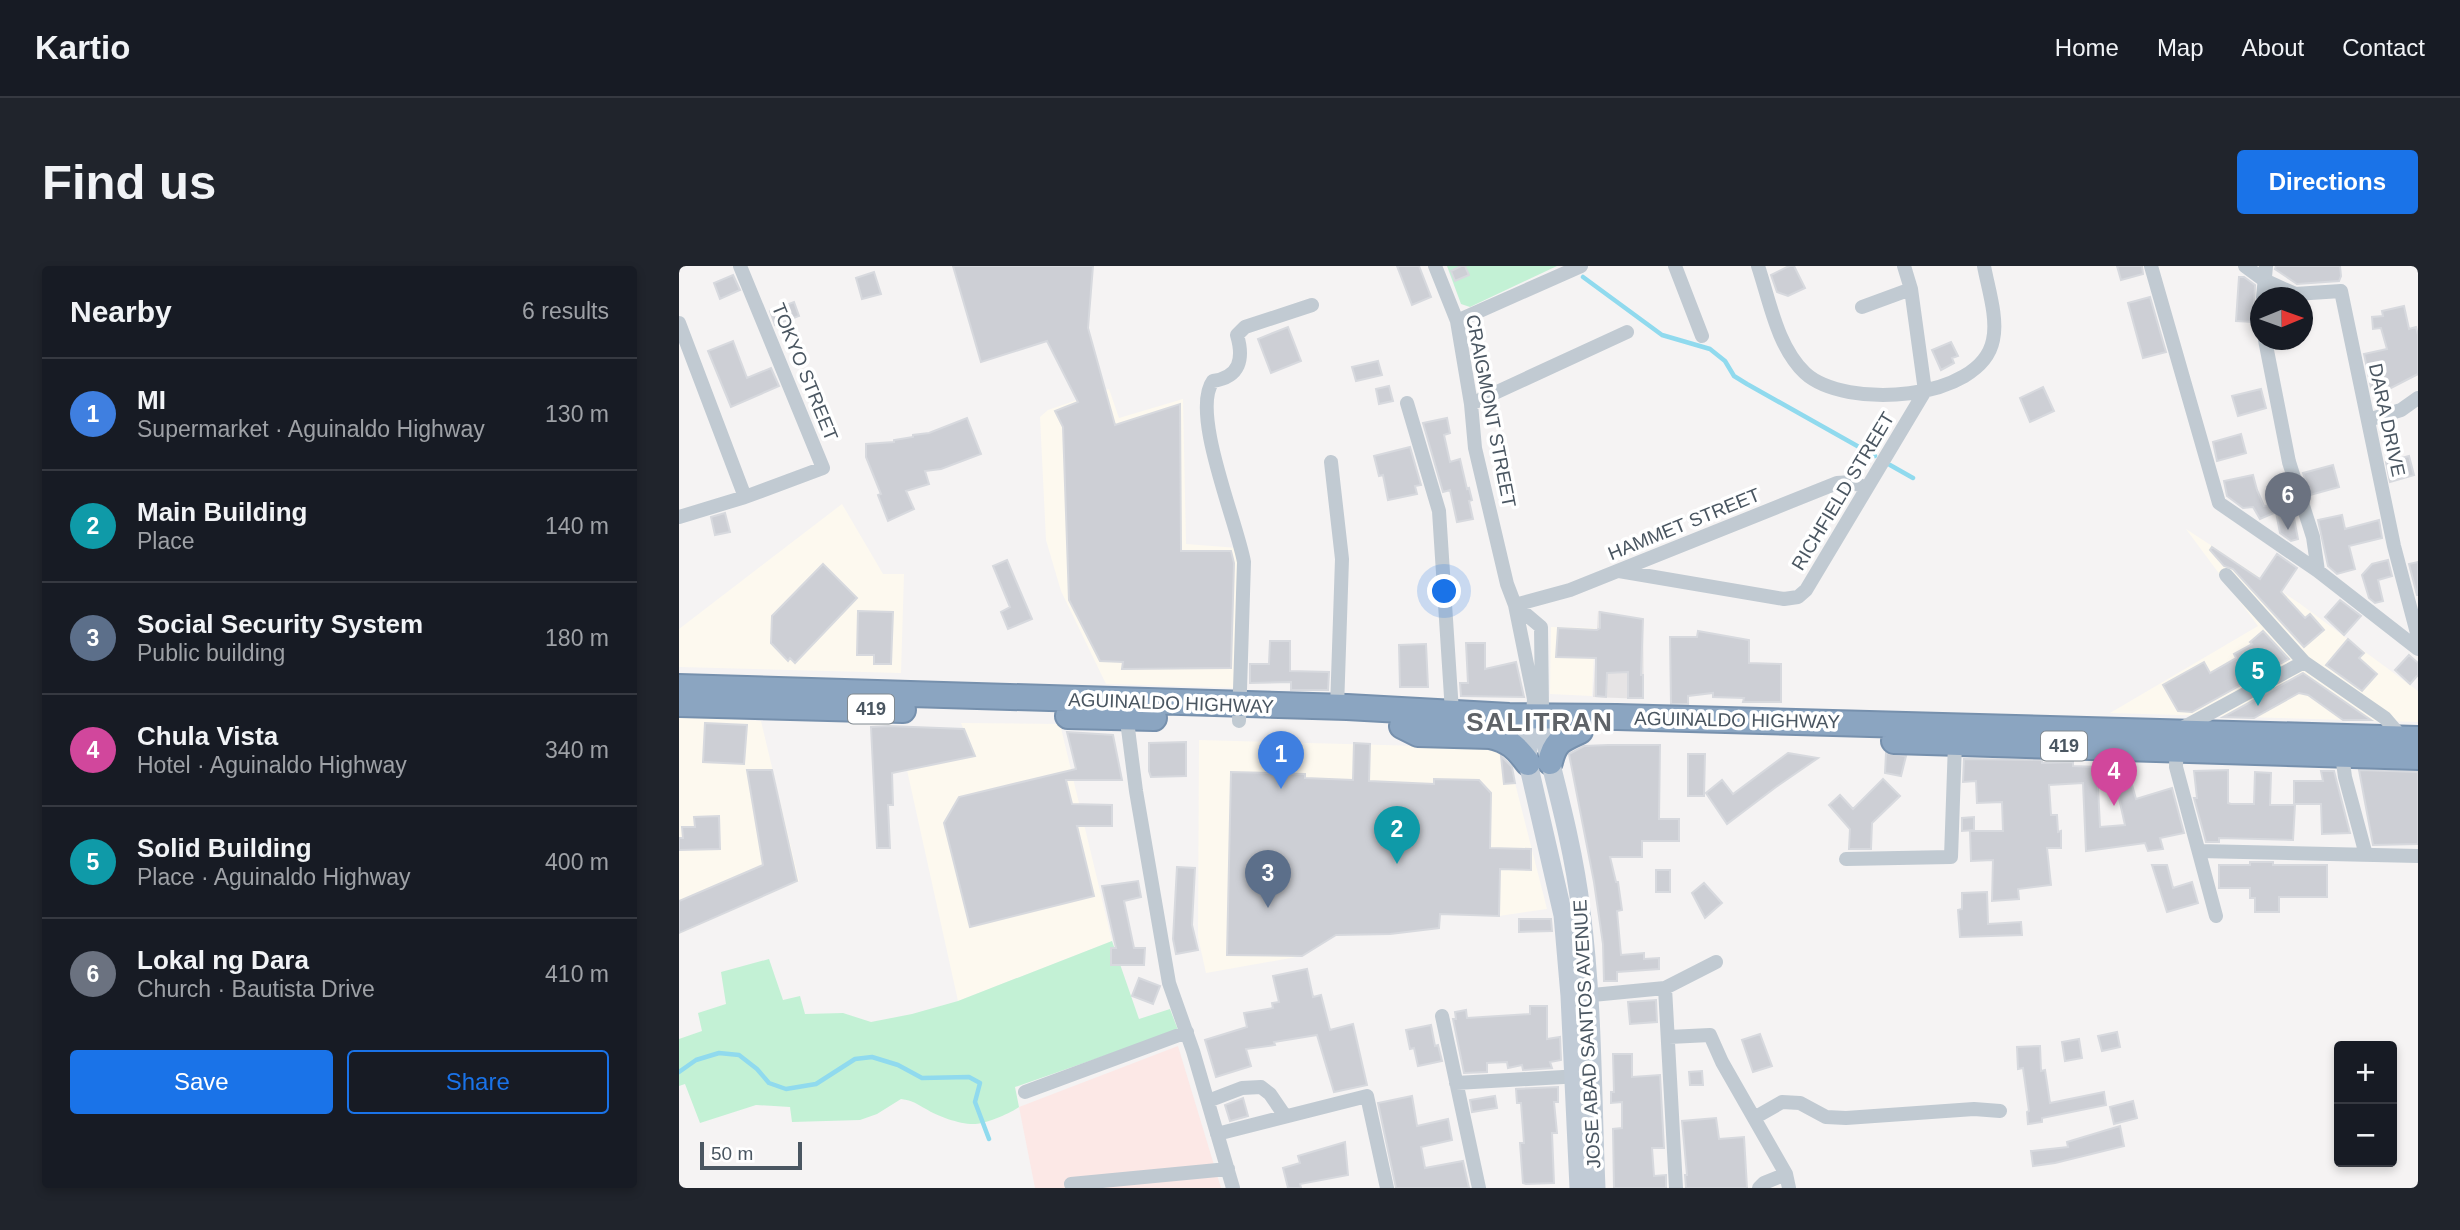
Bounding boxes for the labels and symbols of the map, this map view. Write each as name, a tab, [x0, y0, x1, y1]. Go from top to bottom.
north arrow	[2250, 287, 2313, 350]
street label: TOKYO STREET	[768, 300, 842, 444]
street label: CRAIGMONT STREET	[1462, 313, 1520, 510]
street label: DARA DRIVE	[2365, 362, 2409, 478]
street label: RICHFIELD STREET	[1788, 408, 1899, 574]
pin: 6	[2265, 472, 2311, 530]
street label: HAMMET STREET	[1605, 484, 1763, 564]
your location	[1427, 574, 1461, 608]
pin: 5	[2235, 648, 2281, 706]
street label: AGUINALDO HIGHWAY	[1068, 689, 1275, 717]
road number: 419	[848, 694, 894, 724]
district label: SALITRAN	[1466, 707, 1614, 737]
street label: AGUINALDO HIGHWAY	[1634, 708, 1840, 732]
pin: 1	[1258, 731, 1304, 789]
road number: 419	[2041, 732, 2087, 760]
pin: 4	[2091, 748, 2137, 806]
pin: 2	[1374, 806, 1420, 864]
pin: 3	[1245, 850, 1291, 908]
street label: JOSE ABAD SANTOS AVENUE	[1569, 899, 1605, 1169]
scale bar	[700, 1139, 801, 1171]

